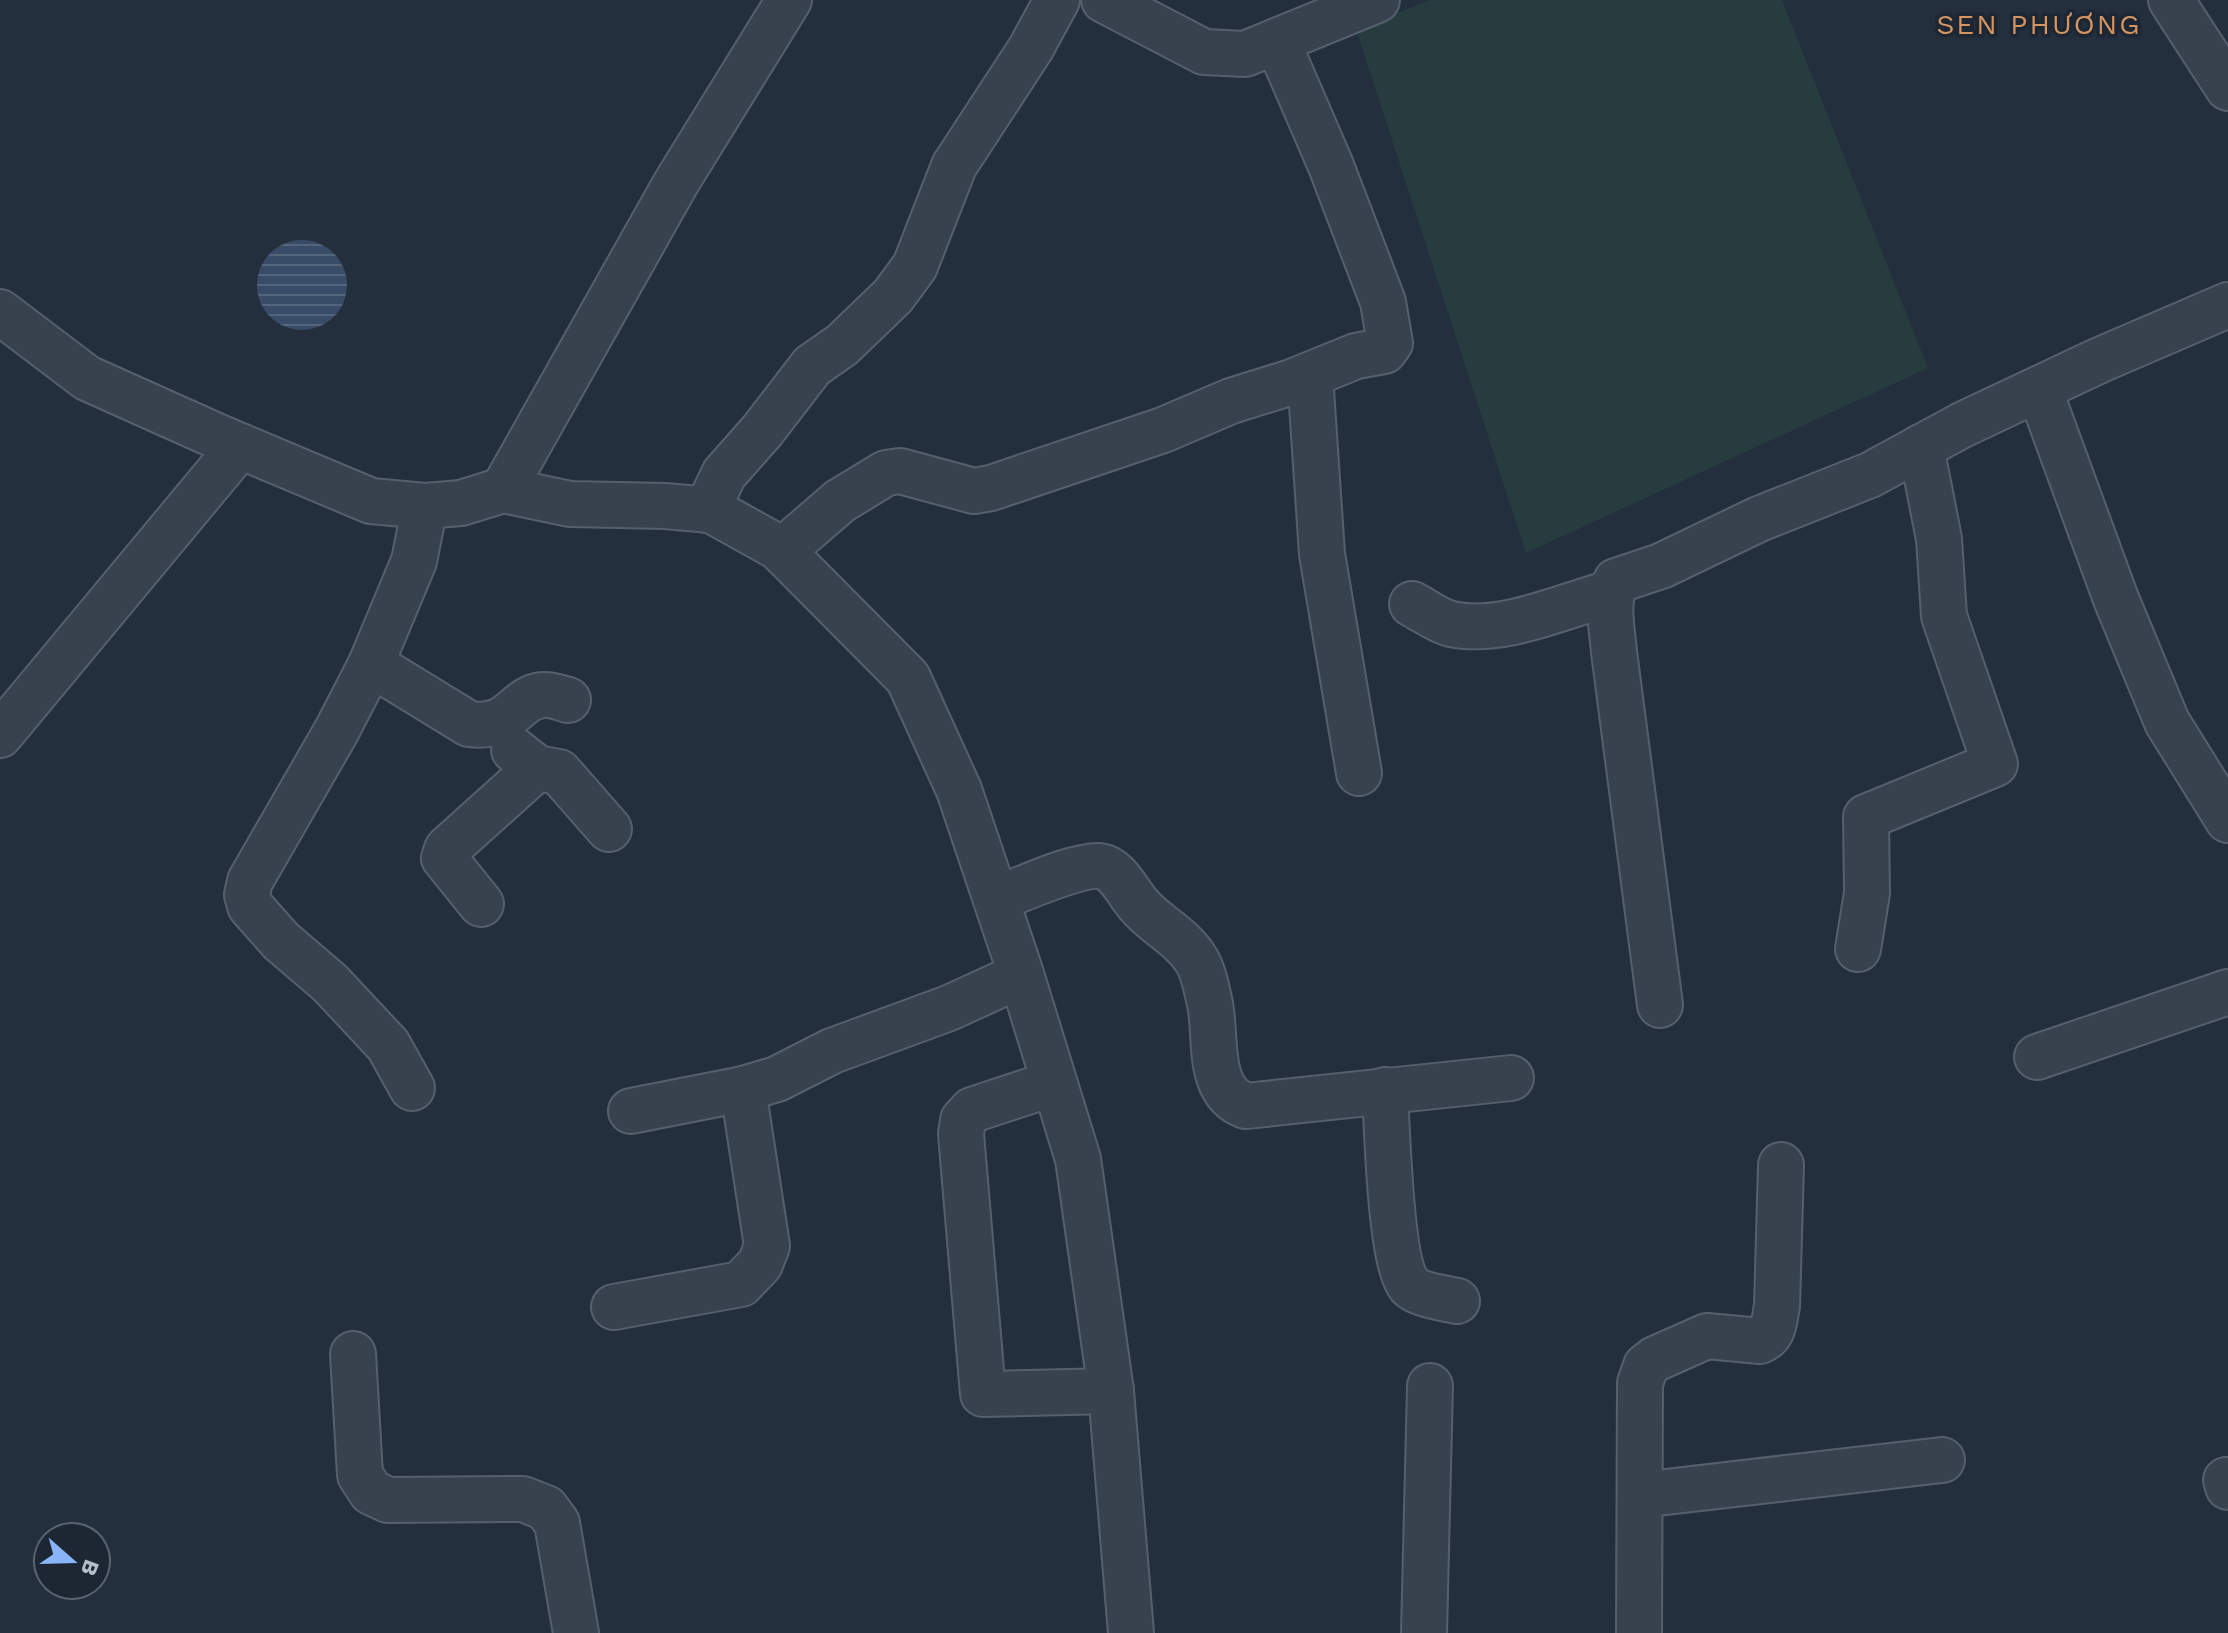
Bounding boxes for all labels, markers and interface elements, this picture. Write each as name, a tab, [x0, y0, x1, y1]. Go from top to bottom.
district label: SEN PHƯƠNG	[1936, 8, 2142, 41]
north arrow	[32, 1521, 112, 1601]
text: B	[76, 1556, 105, 1579]

